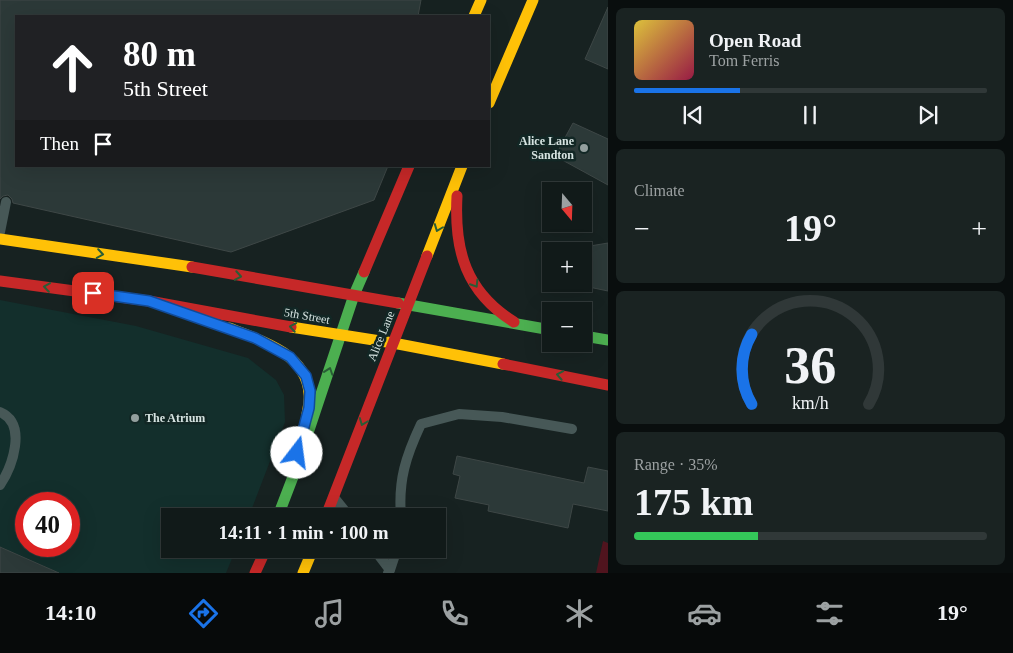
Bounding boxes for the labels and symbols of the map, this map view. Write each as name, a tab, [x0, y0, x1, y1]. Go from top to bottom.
place label: Alice Lane Sandton	[519, 134, 575, 162]
marker: Alice Lane Sandton	[578, 142, 590, 154]
north arrow	[542, 182, 592, 232]
one-way arrow	[434, 223, 444, 232]
one-way arrow	[96, 248, 104, 259]
one-way arrow	[233, 270, 242, 280]
pin	[72, 272, 114, 314]
one-way arrow	[468, 279, 478, 288]
one-way arrow	[42, 282, 50, 293]
street label: 5th Street	[283, 305, 332, 327]
street label: Alice Lane	[365, 309, 397, 363]
one-way arrow	[289, 323, 298, 333]
one-way arrow	[324, 368, 334, 376]
one-way arrow	[556, 371, 565, 381]
place label: The Atrium	[145, 411, 205, 425]
marker: The Atrium	[129, 412, 141, 424]
one-way arrow	[359, 417, 369, 426]
position arrow	[270, 426, 322, 478]
speed limit sign: 40	[15, 492, 80, 557]

